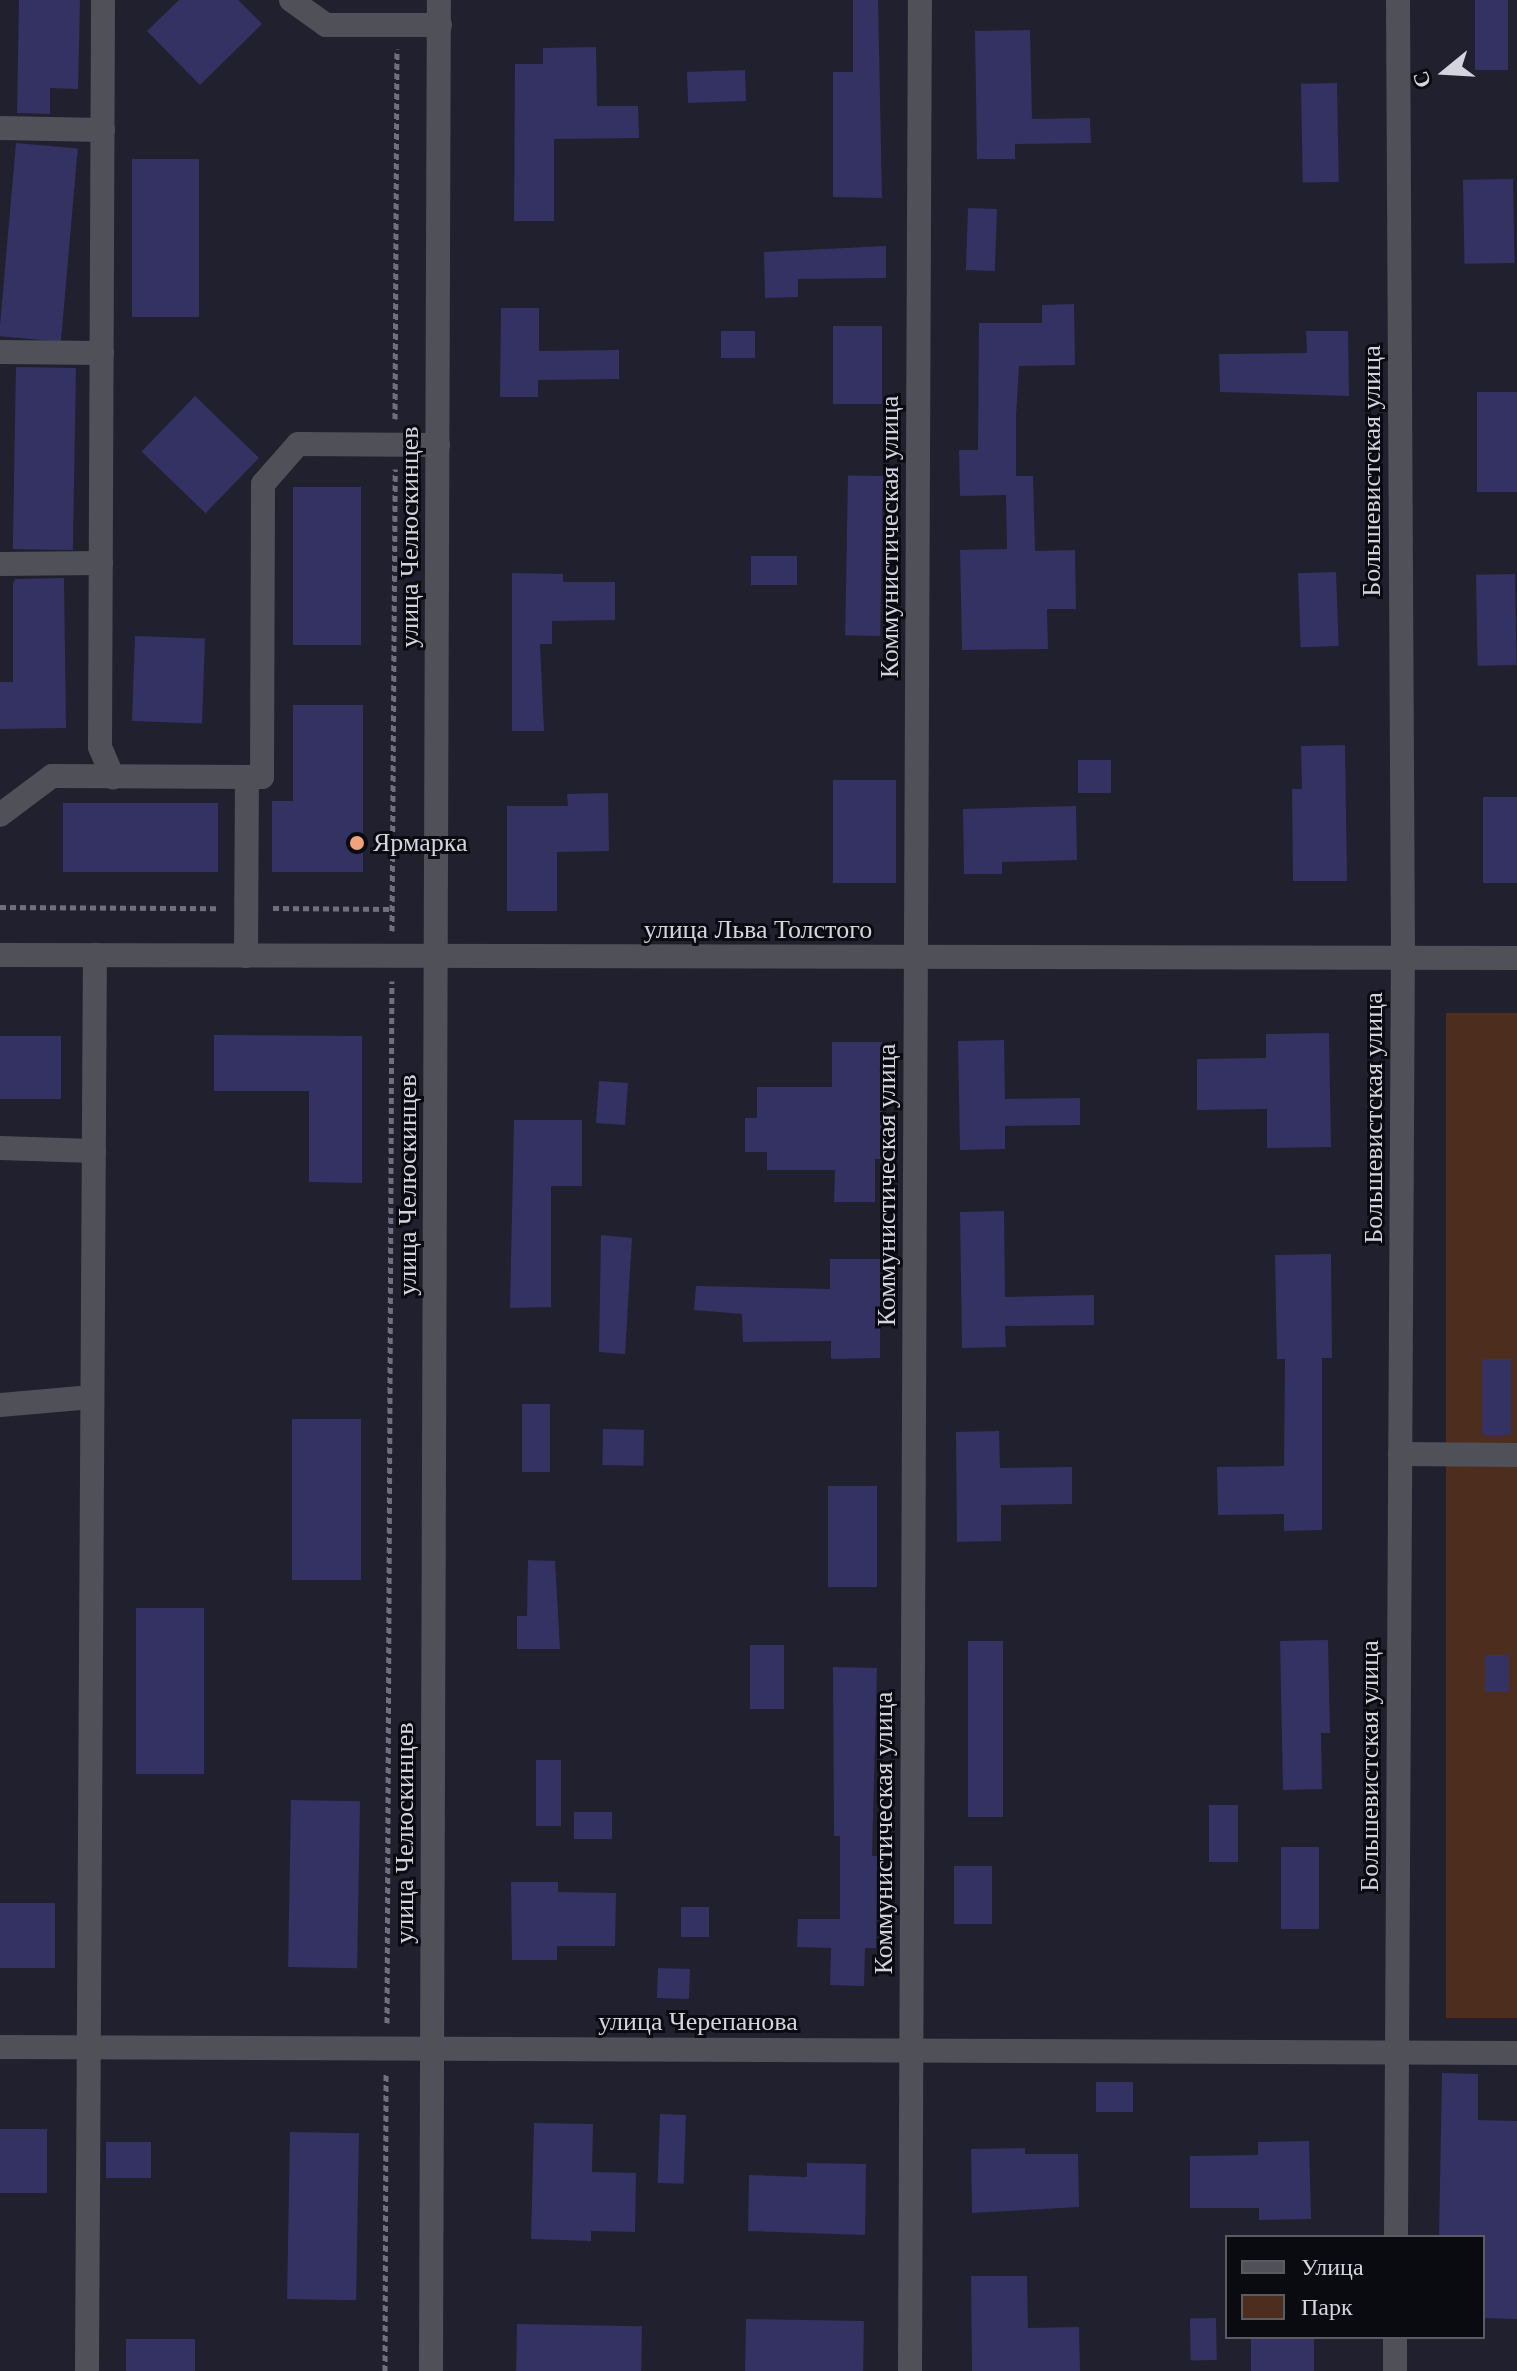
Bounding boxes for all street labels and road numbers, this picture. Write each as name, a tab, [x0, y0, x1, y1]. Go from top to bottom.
street label: Большевистская улица	[1356, 345, 1388, 597]
street label: Коммунистическая улица	[874, 396, 906, 678]
street label: улица Челюскинцев	[394, 426, 426, 648]
street label: улица Льва Толстого	[644, 914, 872, 946]
street label: Большевистская улица	[1358, 992, 1390, 1244]
street label: Коммунистическая улица	[871, 1044, 903, 1326]
street label: улица Челюскинцев	[392, 1074, 424, 1296]
street label: Большевистская улица	[1354, 1640, 1386, 1892]
street label: Коммунистическая улица	[868, 1692, 900, 1974]
street label: улица Челюскинцев	[389, 1722, 421, 1944]
street label: улица Черепанова	[598, 2006, 798, 2038]

